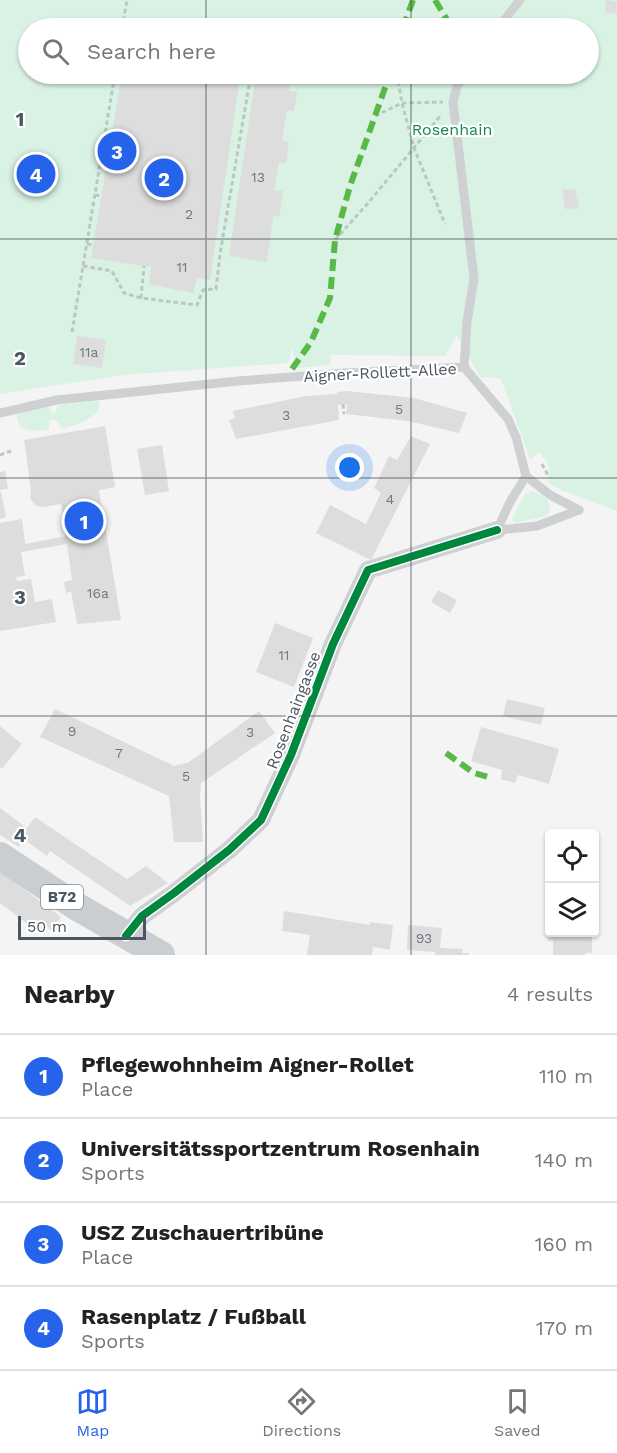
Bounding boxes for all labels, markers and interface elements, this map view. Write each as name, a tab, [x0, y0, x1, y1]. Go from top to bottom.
search box	[18, 18, 599, 84]
icon: search	[39, 35, 72, 68]
text: Search here	[87, 39, 216, 64]
text: 1	[16, 107, 24, 131]
park label: Rosenhain	[412, 120, 492, 139]
pin: 3	[98, 128, 136, 174]
pin: 4	[16, 152, 56, 196]
pin: 2	[144, 156, 184, 201]
house number: 13	[251, 169, 265, 185]
house number: 2	[185, 206, 193, 222]
house number: 11	[177, 259, 187, 275]
house number: 11a	[80, 344, 98, 360]
text: 2	[14, 346, 26, 370]
street label: Aigner-Rollett-Allee	[303, 359, 457, 386]
house number: 5	[395, 401, 403, 417]
house number: 3	[282, 407, 290, 423]
your location	[335, 453, 364, 482]
house number: 4	[386, 491, 394, 507]
pin: 1	[64, 498, 104, 544]
text: 3	[14, 585, 26, 609]
house number: 16a	[87, 585, 109, 601]
house number: 11	[279, 647, 289, 663]
street label: Rosenhaingasse	[262, 649, 325, 772]
house number: 9	[68, 723, 76, 739]
house number: 3	[246, 724, 254, 740]
house number: 7	[115, 745, 123, 761]
house number: 5	[182, 768, 190, 784]
text: 4	[14, 823, 27, 847]
map controls	[545, 829, 599, 937]
button: locate	[545, 829, 599, 883]
button: layers	[545, 883, 599, 937]
road number: B72	[41, 885, 83, 909]
scale bar	[18, 913, 146, 940]
text: 50 m	[27, 917, 67, 936]
house number: 93	[416, 930, 432, 946]
text: Nearby	[24, 979, 115, 1009]
text: 4 results	[507, 982, 593, 1006]
text: Pflegewohnheim Aigner-Rollet	[81, 1052, 414, 1077]
text: 1	[39, 1064, 48, 1088]
text: 110 m	[539, 1064, 593, 1088]
text: Place	[81, 1077, 133, 1101]
text: Universitätssportzentrum Rosenhain	[81, 1136, 480, 1161]
text: 2	[38, 1148, 49, 1172]
text: 140 m	[535, 1148, 593, 1172]
text: Sports	[81, 1161, 145, 1185]
text: USZ Zuschauertribüne	[81, 1220, 324, 1245]
text: 3	[38, 1232, 49, 1256]
text: 160 m	[535, 1232, 593, 1256]
text: Place	[81, 1245, 133, 1269]
text: Rasenplatz / Fußball	[81, 1304, 306, 1329]
text: 4	[37, 1316, 50, 1340]
text: 170 m	[536, 1316, 593, 1340]
text: Sports	[81, 1329, 145, 1353]
tab: Map	[76, 1385, 109, 1440]
tab: Directions	[262, 1385, 341, 1440]
tab: Saved	[494, 1385, 541, 1440]

